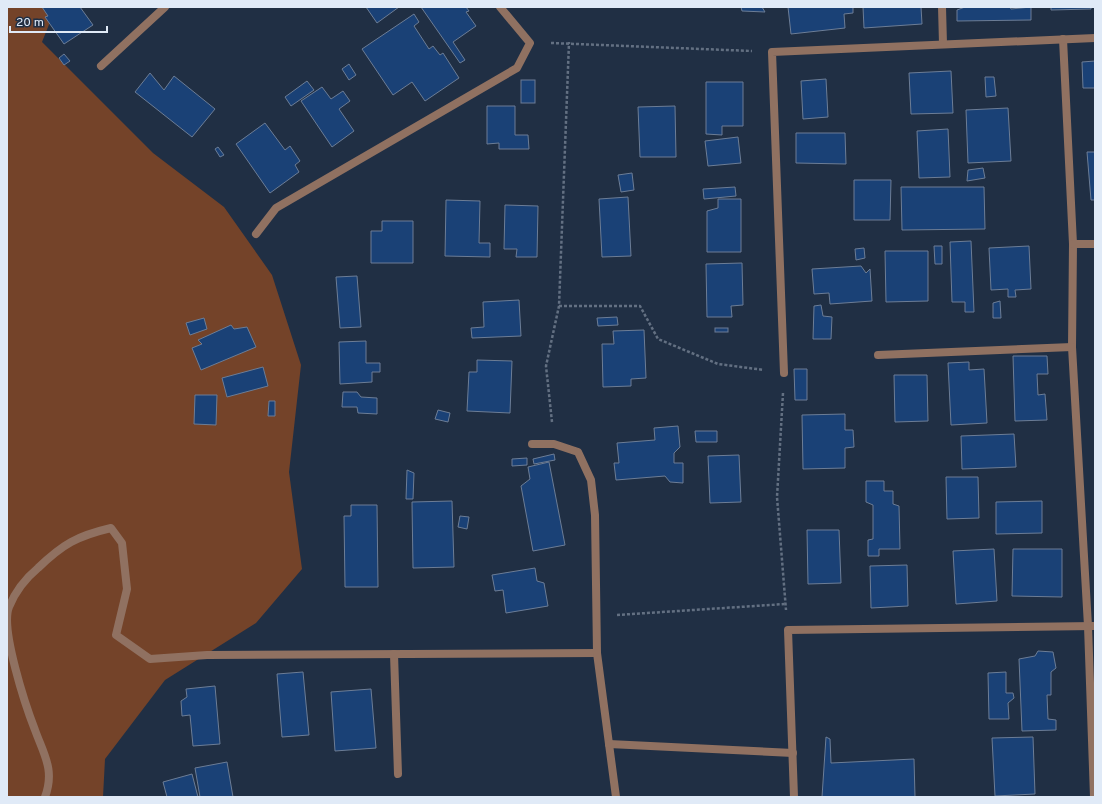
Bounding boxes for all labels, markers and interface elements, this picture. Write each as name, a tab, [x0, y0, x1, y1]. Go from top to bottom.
scale bar	[10, 8, 107, 34]
text: 20 m	[16, 15, 44, 31]

